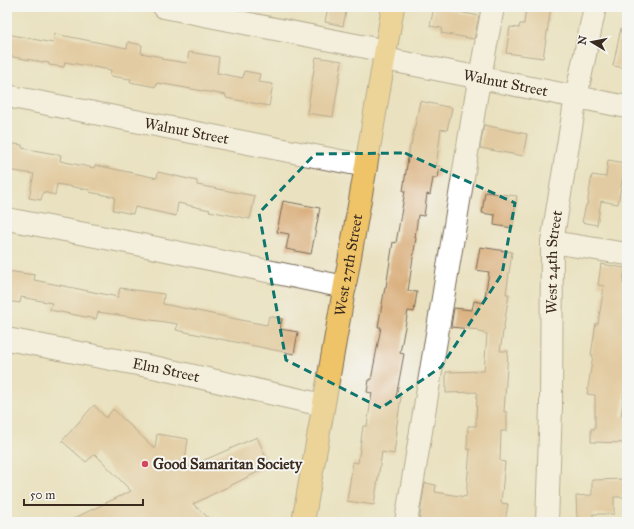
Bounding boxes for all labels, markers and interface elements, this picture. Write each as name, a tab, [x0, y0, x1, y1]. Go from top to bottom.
north arrow	[572, 22, 612, 62]
text: N	[575, 34, 590, 46]
street label: Walnut Street	[462, 66, 550, 100]
street label: Walnut Street	[143, 114, 231, 148]
street label: West 24th Street	[543, 208, 566, 314]
street label: West 27th Street	[331, 212, 366, 317]
street label: Elm Street	[131, 354, 202, 386]
place label: Good Samaritan Society	[153, 455, 303, 474]
marker: Good Samaritan Society	[140, 459, 150, 469]
scale bar	[24, 481, 143, 507]
text: 50 m	[30, 488, 55, 502]

